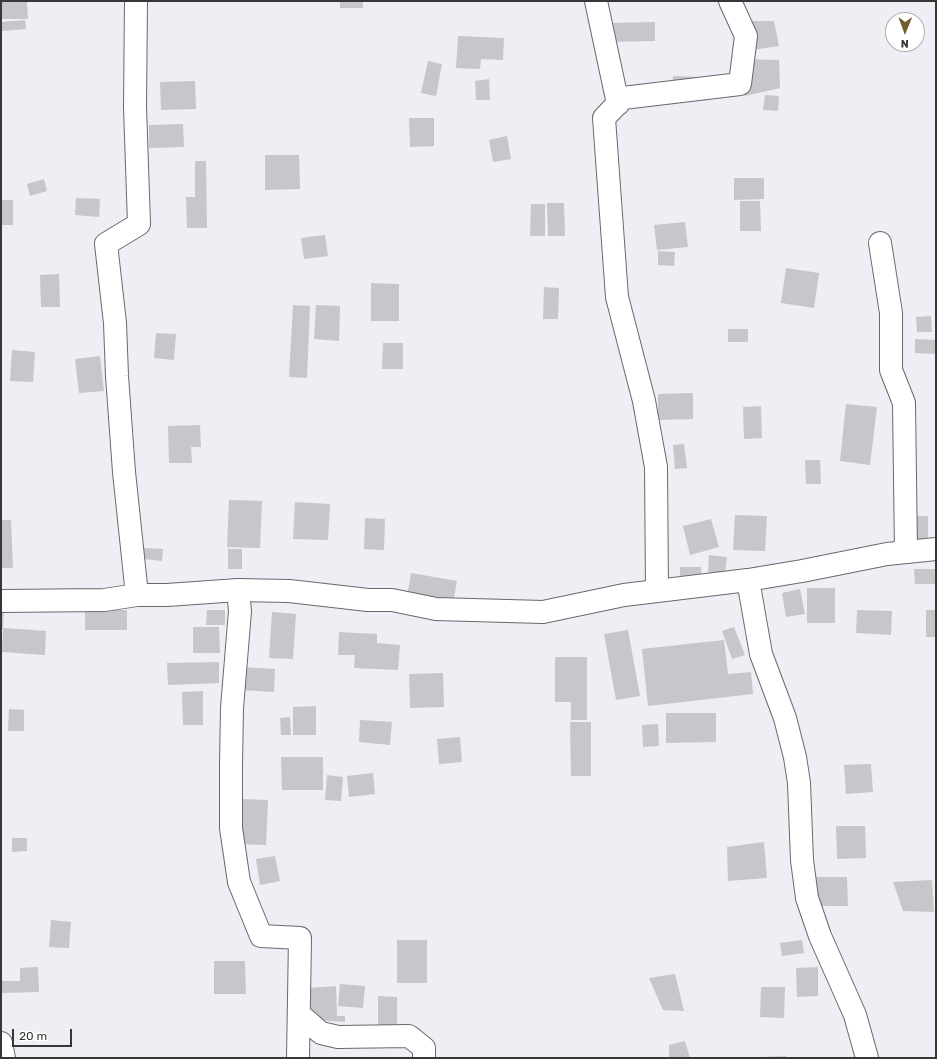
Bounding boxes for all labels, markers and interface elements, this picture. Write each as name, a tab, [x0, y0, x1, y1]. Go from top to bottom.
north arrow	[885, 12, 925, 52]
text: N	[901, 37, 909, 50]
scale bar	[14, 1021, 74, 1047]
text: 20 m	[19, 1029, 47, 1043]

